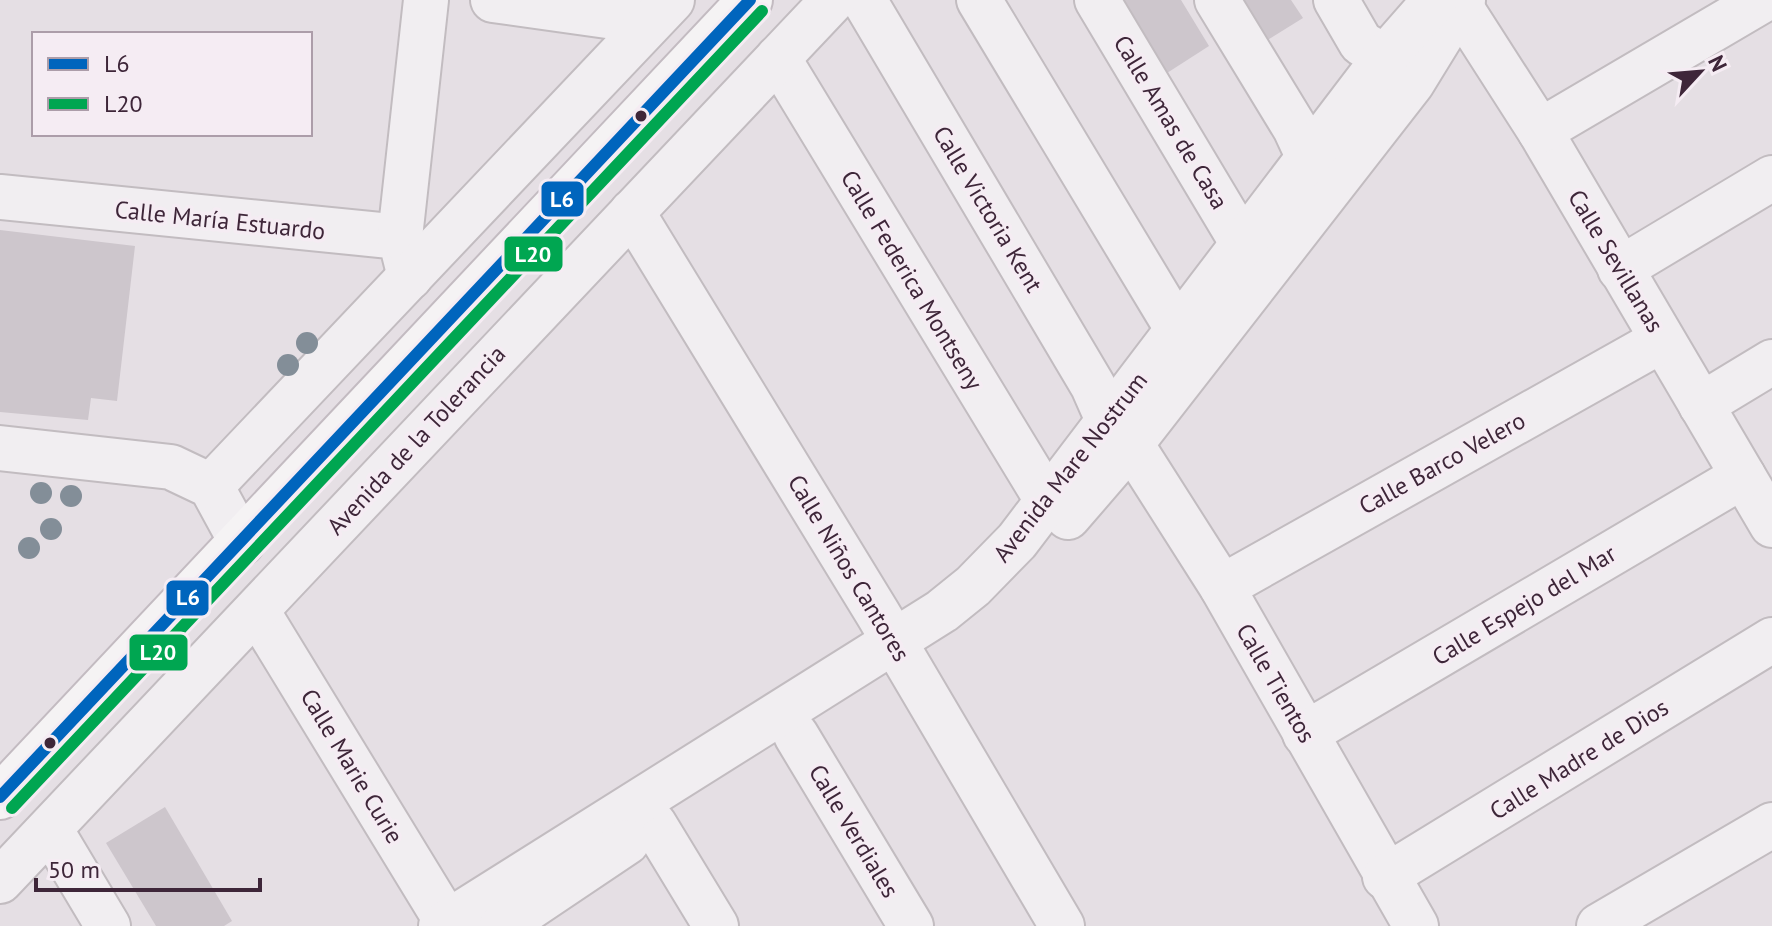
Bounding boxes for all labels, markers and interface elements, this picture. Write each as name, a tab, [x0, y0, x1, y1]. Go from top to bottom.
street label: Calle Amas de Casa	[1107, 29, 1235, 215]
legend	[32, 32, 312, 136]
north arrow	[1660, 32, 1740, 112]
text: L6	[104, 48, 130, 79]
text: N	[1702, 51, 1734, 76]
text: L20	[104, 88, 143, 119]
unlabelled marker	[633, 108, 649, 124]
street label: Calle Victoria Kent	[926, 120, 1050, 298]
street label: Calle Federica Montseny	[834, 164, 990, 396]
line badge: L6	[540, 180, 585, 218]
street label: Calle Sevillanas	[1561, 184, 1671, 338]
text: L6	[550, 185, 574, 213]
street label: Calle María Estuardo	[113, 194, 327, 246]
line badge: L20	[503, 235, 564, 273]
text: L20	[515, 240, 551, 268]
street label: Avenida de la Tolerancia	[320, 339, 512, 541]
street label: Avenida Mare Nostrum	[986, 366, 1154, 568]
street label: Calle Barco Velero	[1353, 405, 1531, 521]
street label: Calle Niños Cantores	[781, 469, 917, 667]
street label: Calle Espejo del Mar	[1426, 538, 1622, 672]
line badge: L6	[165, 579, 210, 617]
text: L6	[176, 583, 200, 611]
street label: Calle Tientos	[1229, 618, 1323, 748]
line badge: L20	[128, 633, 189, 672]
text: L20	[140, 638, 176, 666]
street label: Calle Marie Curie	[294, 683, 410, 849]
street label: Calle Madre de Dios	[1484, 692, 1674, 826]
unlabelled marker	[42, 735, 58, 751]
street label: Calle Verdiales	[802, 759, 906, 903]
scale bar	[36, 842, 260, 892]
text: 50 m	[48, 854, 100, 885]

